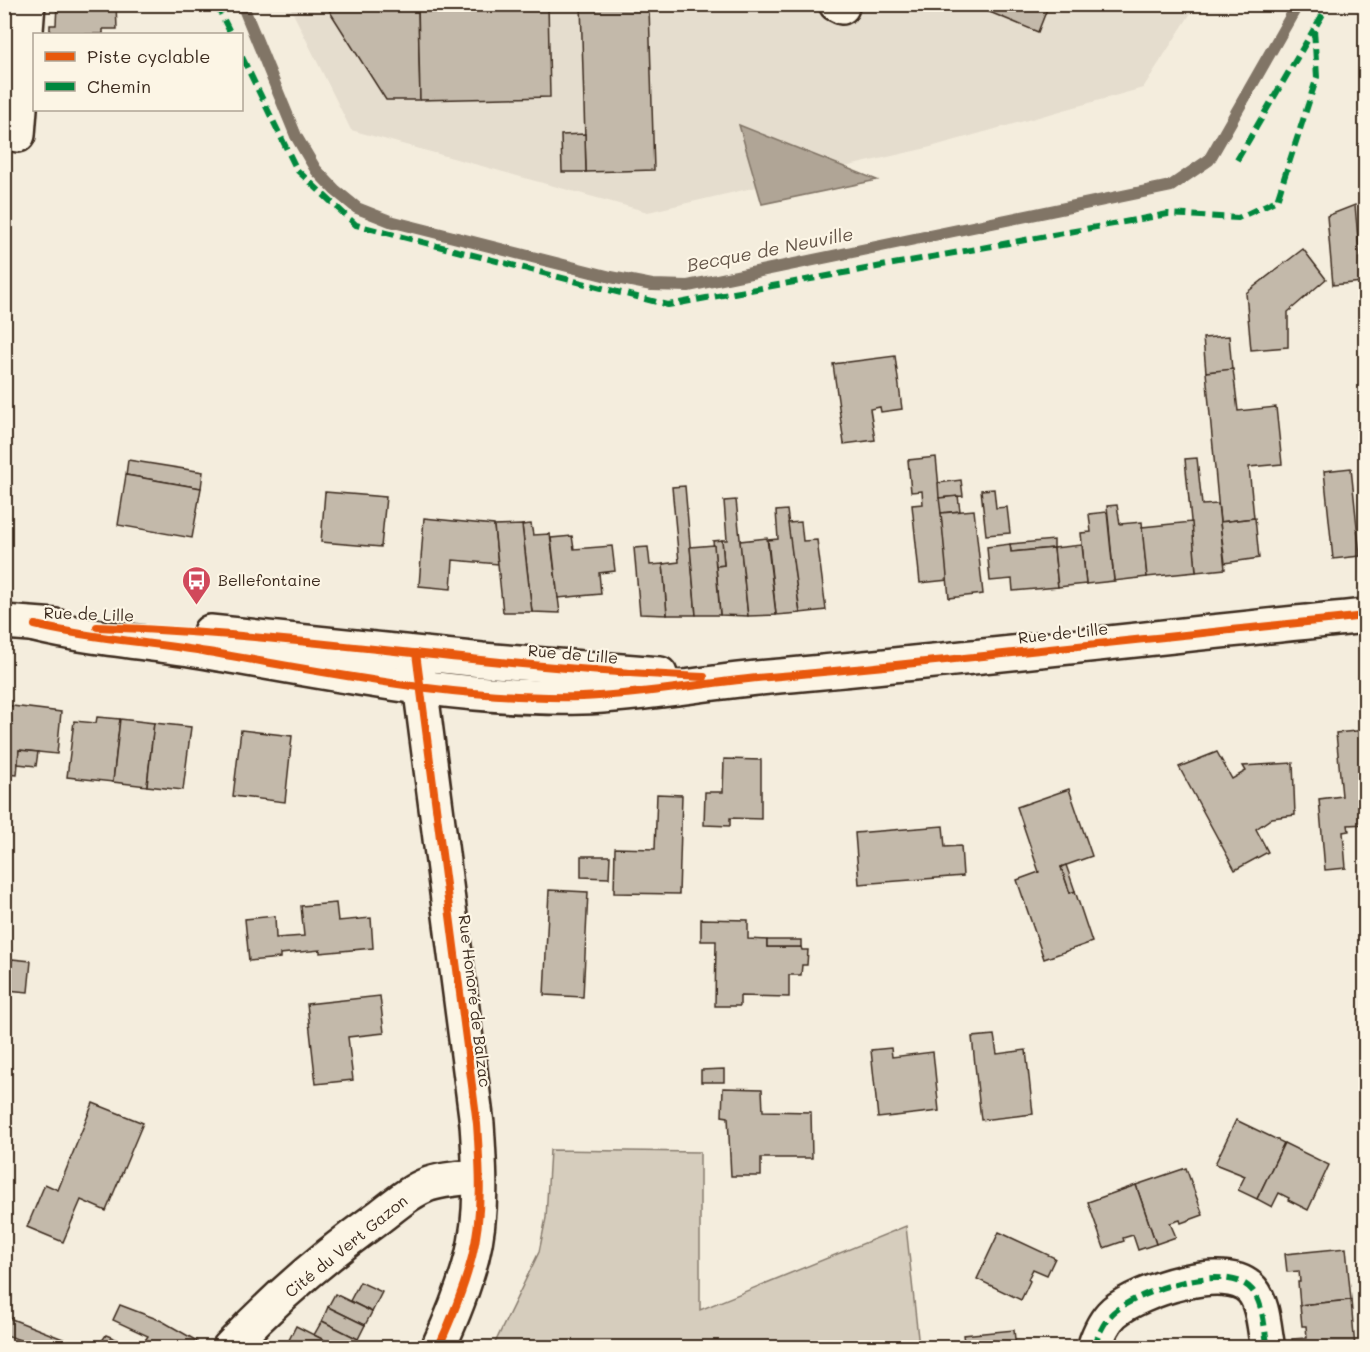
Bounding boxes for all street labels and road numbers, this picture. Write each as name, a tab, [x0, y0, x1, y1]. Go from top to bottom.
street label: Rue de Lille	[43, 601, 135, 626]
street label: Rue de Lille	[1017, 617, 1109, 648]
street label: Rue de Lille	[527, 639, 619, 668]
street label: Rue Honoré de Balzac	[454, 913, 497, 1088]
street label: Cité du Vert Gazon	[280, 1190, 411, 1302]

